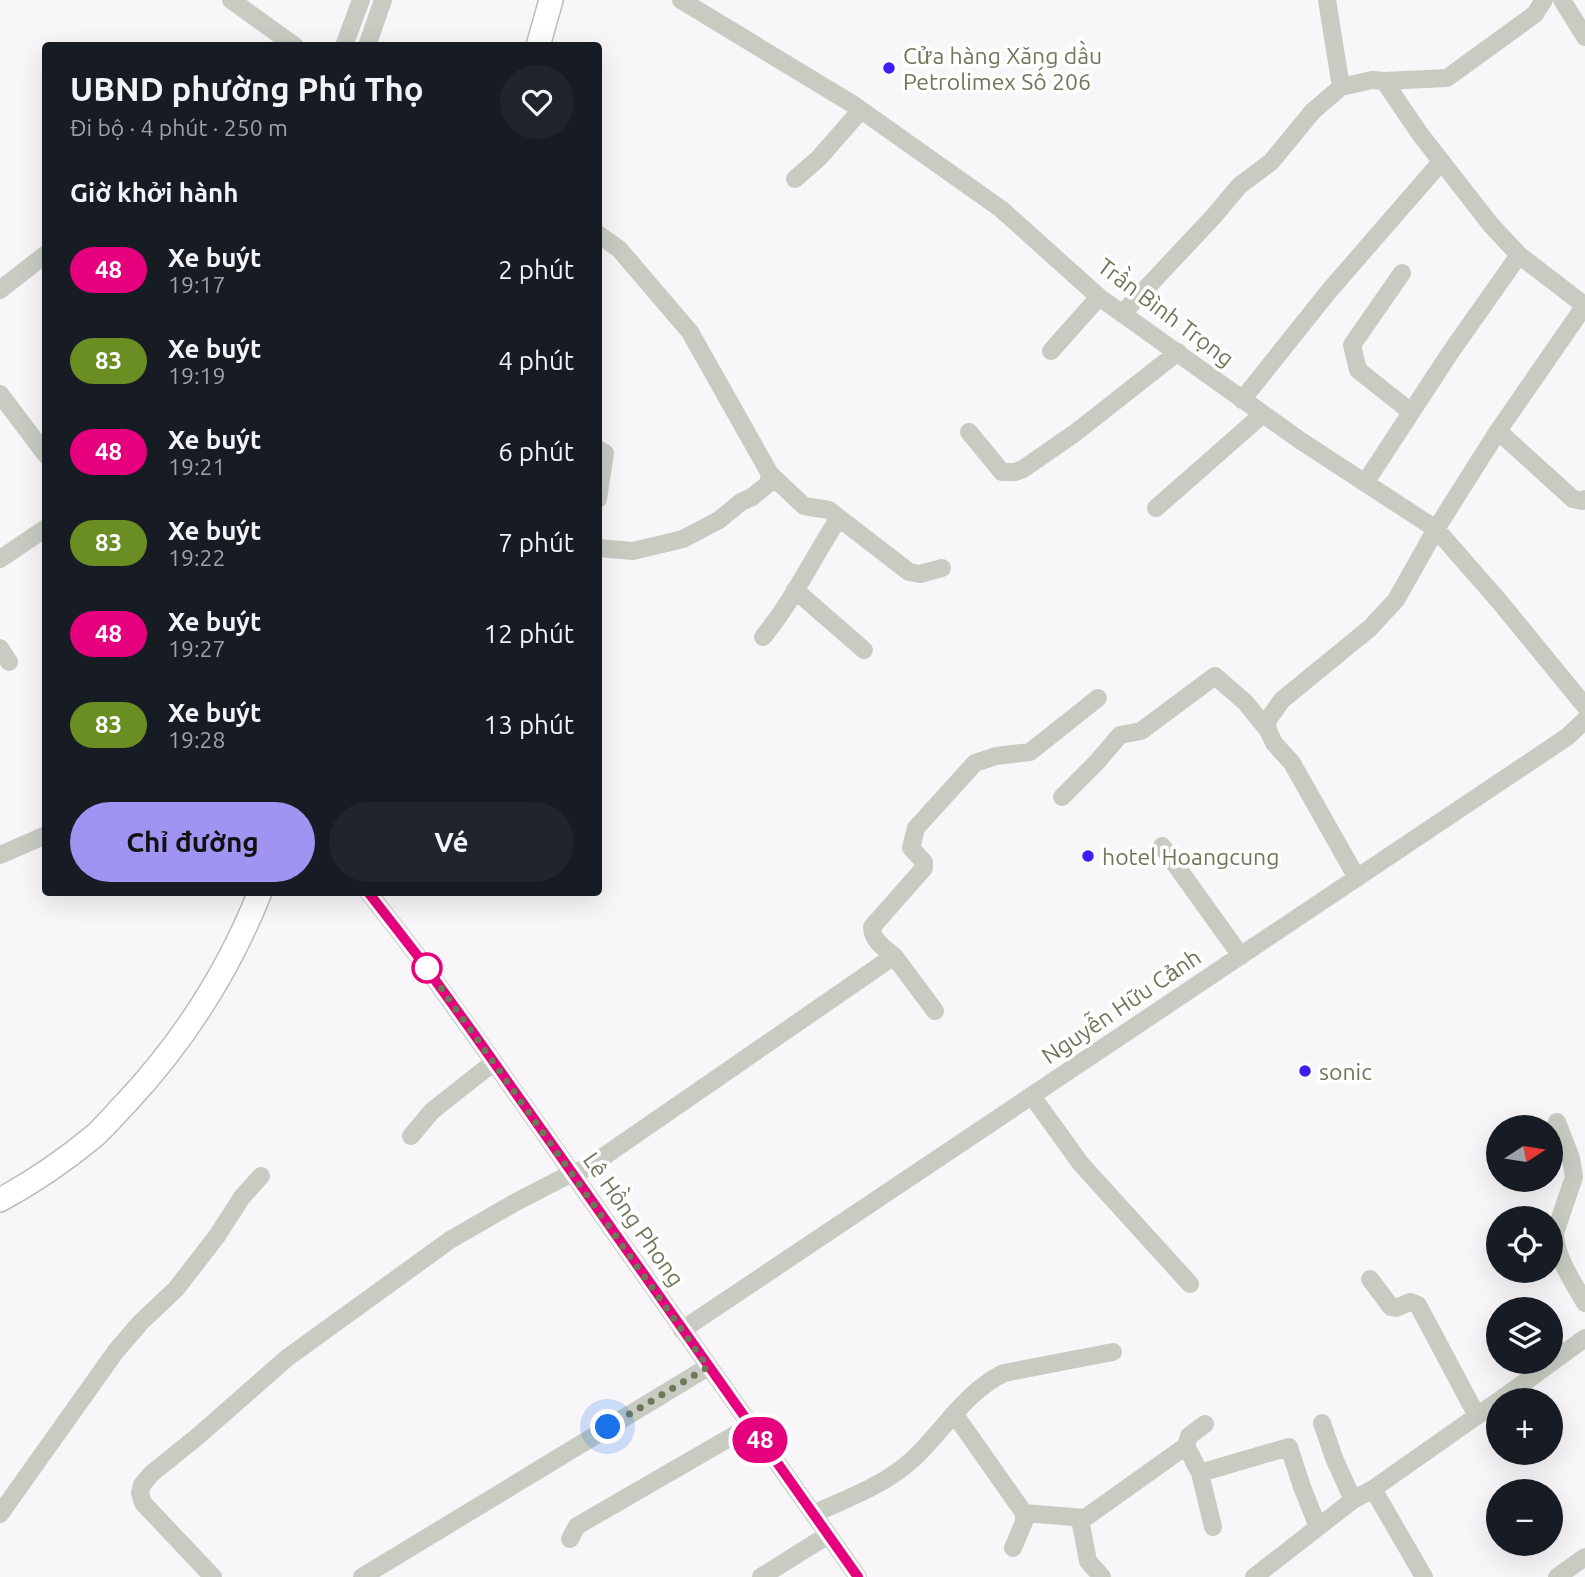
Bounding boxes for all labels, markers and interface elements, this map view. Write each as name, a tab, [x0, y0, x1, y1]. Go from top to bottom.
place label: Cửa hàng Xăng dầu Petrolimex Số 206	[903, 40, 1102, 94]
marker: Cửa hàng Xăng dầu Petrolimex Số 206	[881, 60, 897, 76]
button: heart	[500, 65, 574, 139]
text: UBND phường Phú Thọ	[70, 70, 424, 107]
text: Đi bộ · 4 phút · 250 m	[70, 115, 288, 140]
text: Giờ khởi hành	[70, 178, 238, 207]
text: Xe buýt	[168, 243, 261, 272]
street label: Trần Bình Trọng	[1093, 251, 1240, 371]
text: 2 phút	[498, 255, 574, 284]
text: 48	[95, 256, 122, 283]
text: 19:17	[168, 272, 226, 297]
text: Xe buýt	[168, 334, 261, 363]
text: 4 phút	[498, 346, 574, 375]
text: 83	[95, 347, 122, 374]
text: 19:19	[168, 363, 226, 388]
text: Xe buýt	[168, 425, 261, 454]
text: 6 phút	[498, 437, 574, 466]
text: 48	[95, 438, 122, 465]
text: 19:21	[168, 454, 226, 479]
text: Xe buýt	[168, 516, 261, 545]
text: 7 phút	[498, 528, 574, 557]
text: 83	[95, 529, 122, 556]
text: 19:22	[168, 545, 226, 570]
text: Xe buýt	[168, 607, 261, 636]
text: 12 phút	[484, 619, 574, 648]
text: 48	[95, 620, 122, 647]
text: 19:27	[168, 636, 226, 661]
text: Xe buýt	[168, 698, 261, 727]
text: 13 phút	[484, 710, 574, 739]
text: 83	[95, 711, 122, 738]
text: 19:28	[168, 727, 226, 752]
button: Chỉ đường	[70, 802, 315, 882]
button: Vé	[329, 802, 574, 882]
place label: hotel Hoangcung	[1102, 844, 1279, 869]
marker: hotel Hoangcung	[1080, 848, 1096, 864]
street label: Nguyễn Hữu Cảnh	[1036, 942, 1205, 1068]
unlabelled marker	[412, 953, 442, 983]
place label: sonic	[1319, 1059, 1372, 1084]
marker: sonic	[1297, 1063, 1313, 1079]
north arrow	[1486, 1115, 1563, 1192]
map controls	[1486, 1115, 1563, 1556]
street label: Lê Hồng Phong	[579, 1146, 692, 1291]
button: locate	[1486, 1206, 1563, 1283]
button: layers	[1486, 1297, 1563, 1374]
button: +	[1486, 1388, 1563, 1465]
your location	[590, 1409, 625, 1444]
line badge: 48	[728, 1417, 792, 1463]
text: 48	[746, 1426, 774, 1453]
button: −	[1486, 1479, 1563, 1556]

